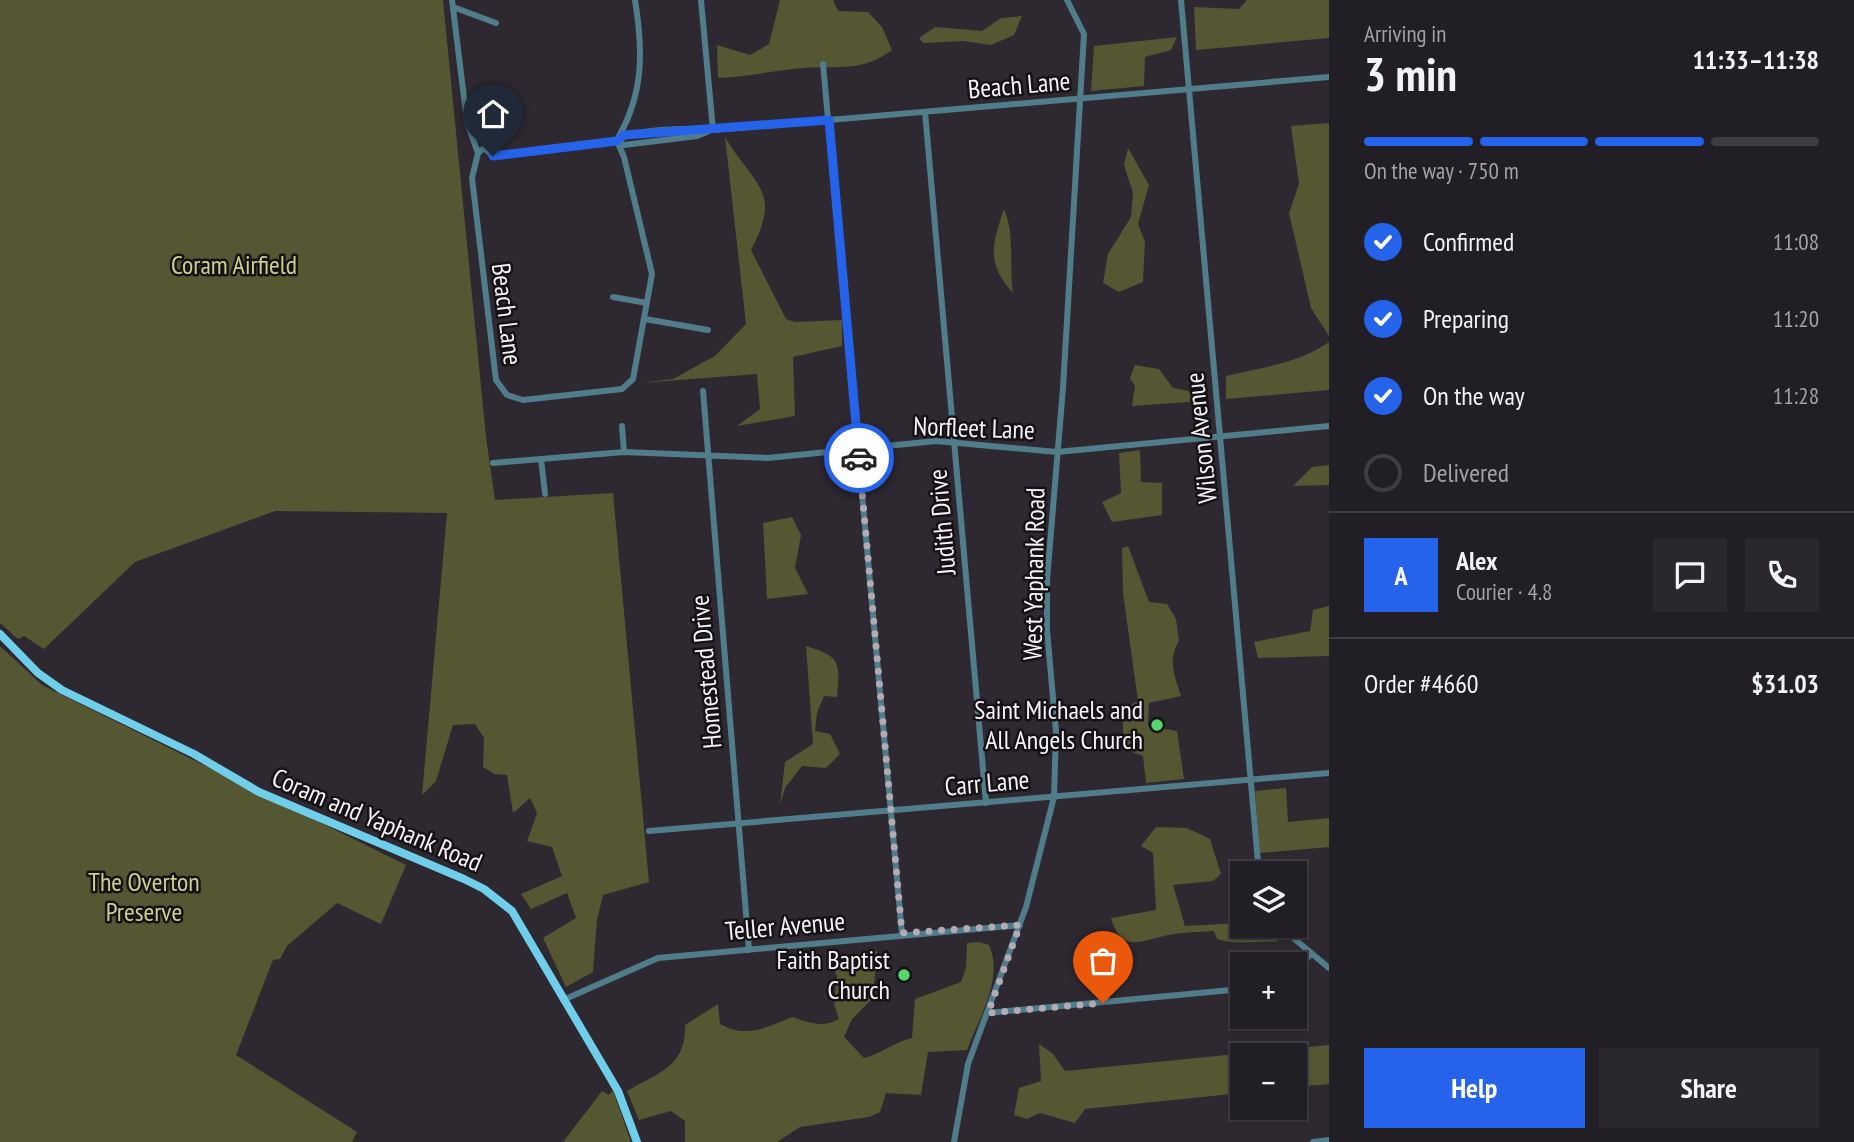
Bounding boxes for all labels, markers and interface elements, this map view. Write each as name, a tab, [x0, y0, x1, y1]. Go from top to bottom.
text: Arriving in	[1364, 19, 1446, 48]
text: 11:33–11:38	[1692, 43, 1819, 76]
text: 3 min	[1364, 44, 1457, 104]
street label: Beach Lane	[966, 64, 1071, 105]
pin	[463, 84, 523, 156]
icon: home	[474, 95, 512, 133]
text: On the way · 750 m	[1364, 156, 1519, 185]
icon: check	[1364, 223, 1402, 261]
text: Confirmed	[1423, 225, 1514, 258]
text: 11:08	[1773, 227, 1819, 256]
park label: Coram Airfield	[171, 248, 297, 281]
street label: Beach Lane	[485, 261, 530, 367]
icon: check	[1364, 300, 1402, 338]
text: Preparing	[1423, 302, 1509, 335]
text: 11:20	[1773, 304, 1819, 333]
street label: Wilson Avenue	[1177, 371, 1224, 505]
icon: check	[1364, 377, 1402, 415]
text: On the way	[1423, 379, 1525, 412]
text: 11:28	[1773, 381, 1819, 410]
street label: Norfleet Lane	[913, 409, 1035, 446]
courier	[824, 423, 894, 493]
icon: car	[840, 439, 878, 477]
text: Delivered	[1423, 456, 1509, 489]
street label: Judith Drive	[920, 468, 963, 577]
street label: West Yaphank Road	[1015, 487, 1052, 661]
button: chat	[1653, 538, 1727, 612]
button: phone	[1745, 538, 1819, 612]
text: Alex	[1456, 544, 1497, 577]
text: A	[1394, 559, 1408, 592]
text: Courier · 4.8	[1456, 577, 1552, 606]
street label: Homestead Drive	[682, 594, 729, 750]
text: Order #4660	[1364, 667, 1479, 700]
text: $31.03	[1751, 667, 1819, 700]
place label: Saint Michaels and All Angels Church	[974, 693, 1143, 756]
marker: Saint Michaels and All Angels Church	[1149, 717, 1165, 733]
street label: Coram and Yaphank Road	[267, 760, 487, 879]
street label: Carr Lane	[943, 762, 1031, 803]
map controls	[1230, 861, 1307, 1120]
button: layers	[1230, 861, 1307, 938]
park label: The Overton Preserve	[88, 865, 200, 928]
street label: Teller Avenue	[724, 904, 846, 947]
pin	[1073, 931, 1133, 1003]
icon: bag	[1084, 942, 1122, 980]
place label: Faith Baptist Church	[776, 943, 890, 1006]
button: +	[1230, 952, 1307, 1029]
marker: Faith Baptist Church	[896, 967, 912, 983]
button: −	[1230, 1043, 1307, 1120]
button: Help	[1364, 1048, 1585, 1128]
button: Share	[1599, 1048, 1819, 1128]

